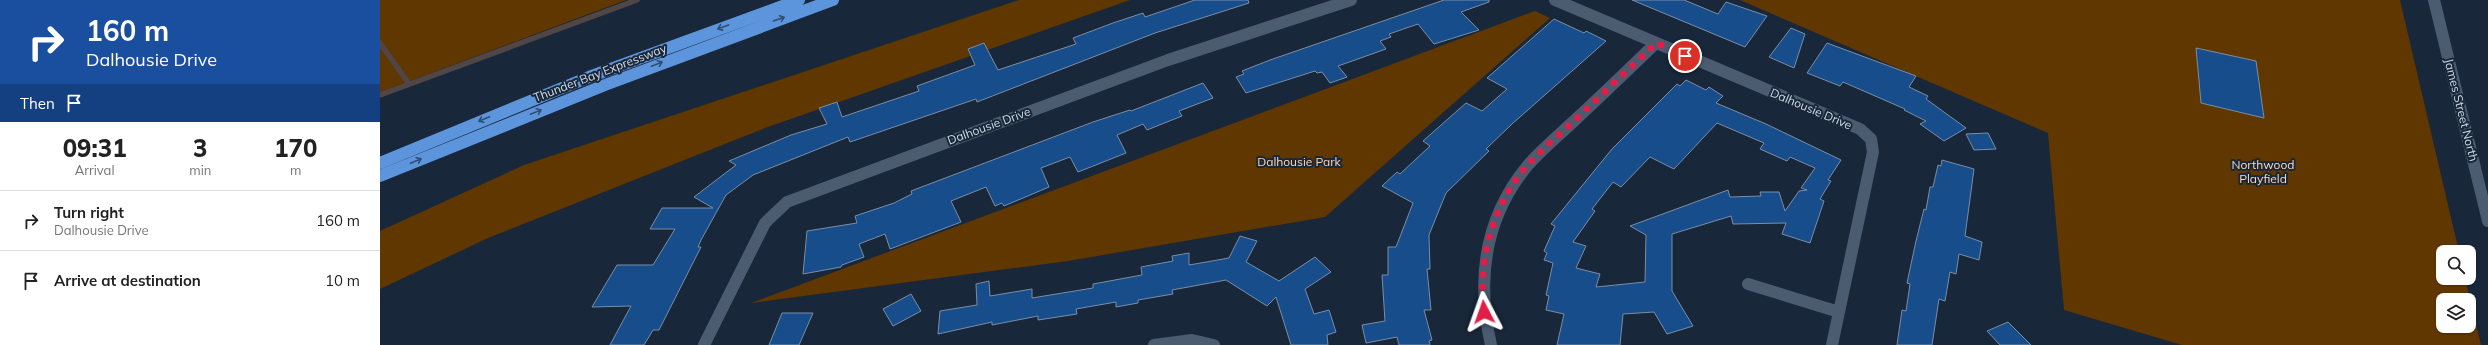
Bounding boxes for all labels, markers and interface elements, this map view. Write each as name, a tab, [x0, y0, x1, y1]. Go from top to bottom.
text: 160 m	[86, 13, 169, 48]
one-way arrow	[772, 15, 785, 22]
icon: right	[20, 16, 72, 68]
one-way arrow	[717, 24, 729, 32]
pin	[1668, 39, 1702, 73]
street label: Thunder Bay Expressway	[531, 40, 669, 105]
icon: arrive	[1674, 45, 1696, 67]
text: Dalhousie Drive	[86, 48, 217, 71]
street label: James Street North	[2441, 57, 2482, 163]
one-way arrow	[651, 60, 663, 68]
street label: Dalhousie Drive	[1768, 85, 1854, 132]
icon: arrive	[63, 92, 85, 114]
text: Then	[20, 94, 55, 113]
street label: Dalhousie Drive	[945, 104, 1032, 148]
one-way arrow	[530, 108, 542, 115]
one-way arrow	[478, 116, 490, 124]
text: 09:31	[63, 133, 127, 163]
text: 3	[193, 133, 208, 163]
text: 170	[274, 133, 317, 163]
park label: Dalhousie Park	[1257, 154, 1342, 169]
one-way arrow	[409, 157, 421, 164]
park label: Northwood Playfield	[2232, 157, 2294, 186]
text: Arrival	[75, 162, 115, 178]
text: min	[189, 162, 211, 178]
text: m	[290, 162, 301, 178]
text: Turn right	[54, 203, 124, 222]
icon: right	[20, 210, 42, 232]
text: 160 m	[316, 211, 360, 230]
text: Dalhousie Drive	[54, 222, 149, 238]
map controls	[2436, 245, 2476, 333]
button: search	[2436, 245, 2476, 285]
icon: arrive	[20, 270, 42, 292]
text: Arrive at destination	[54, 271, 201, 290]
text: 10 m	[325, 271, 360, 290]
position arrow	[1463, 291, 1505, 333]
button: layers	[2436, 293, 2476, 333]

